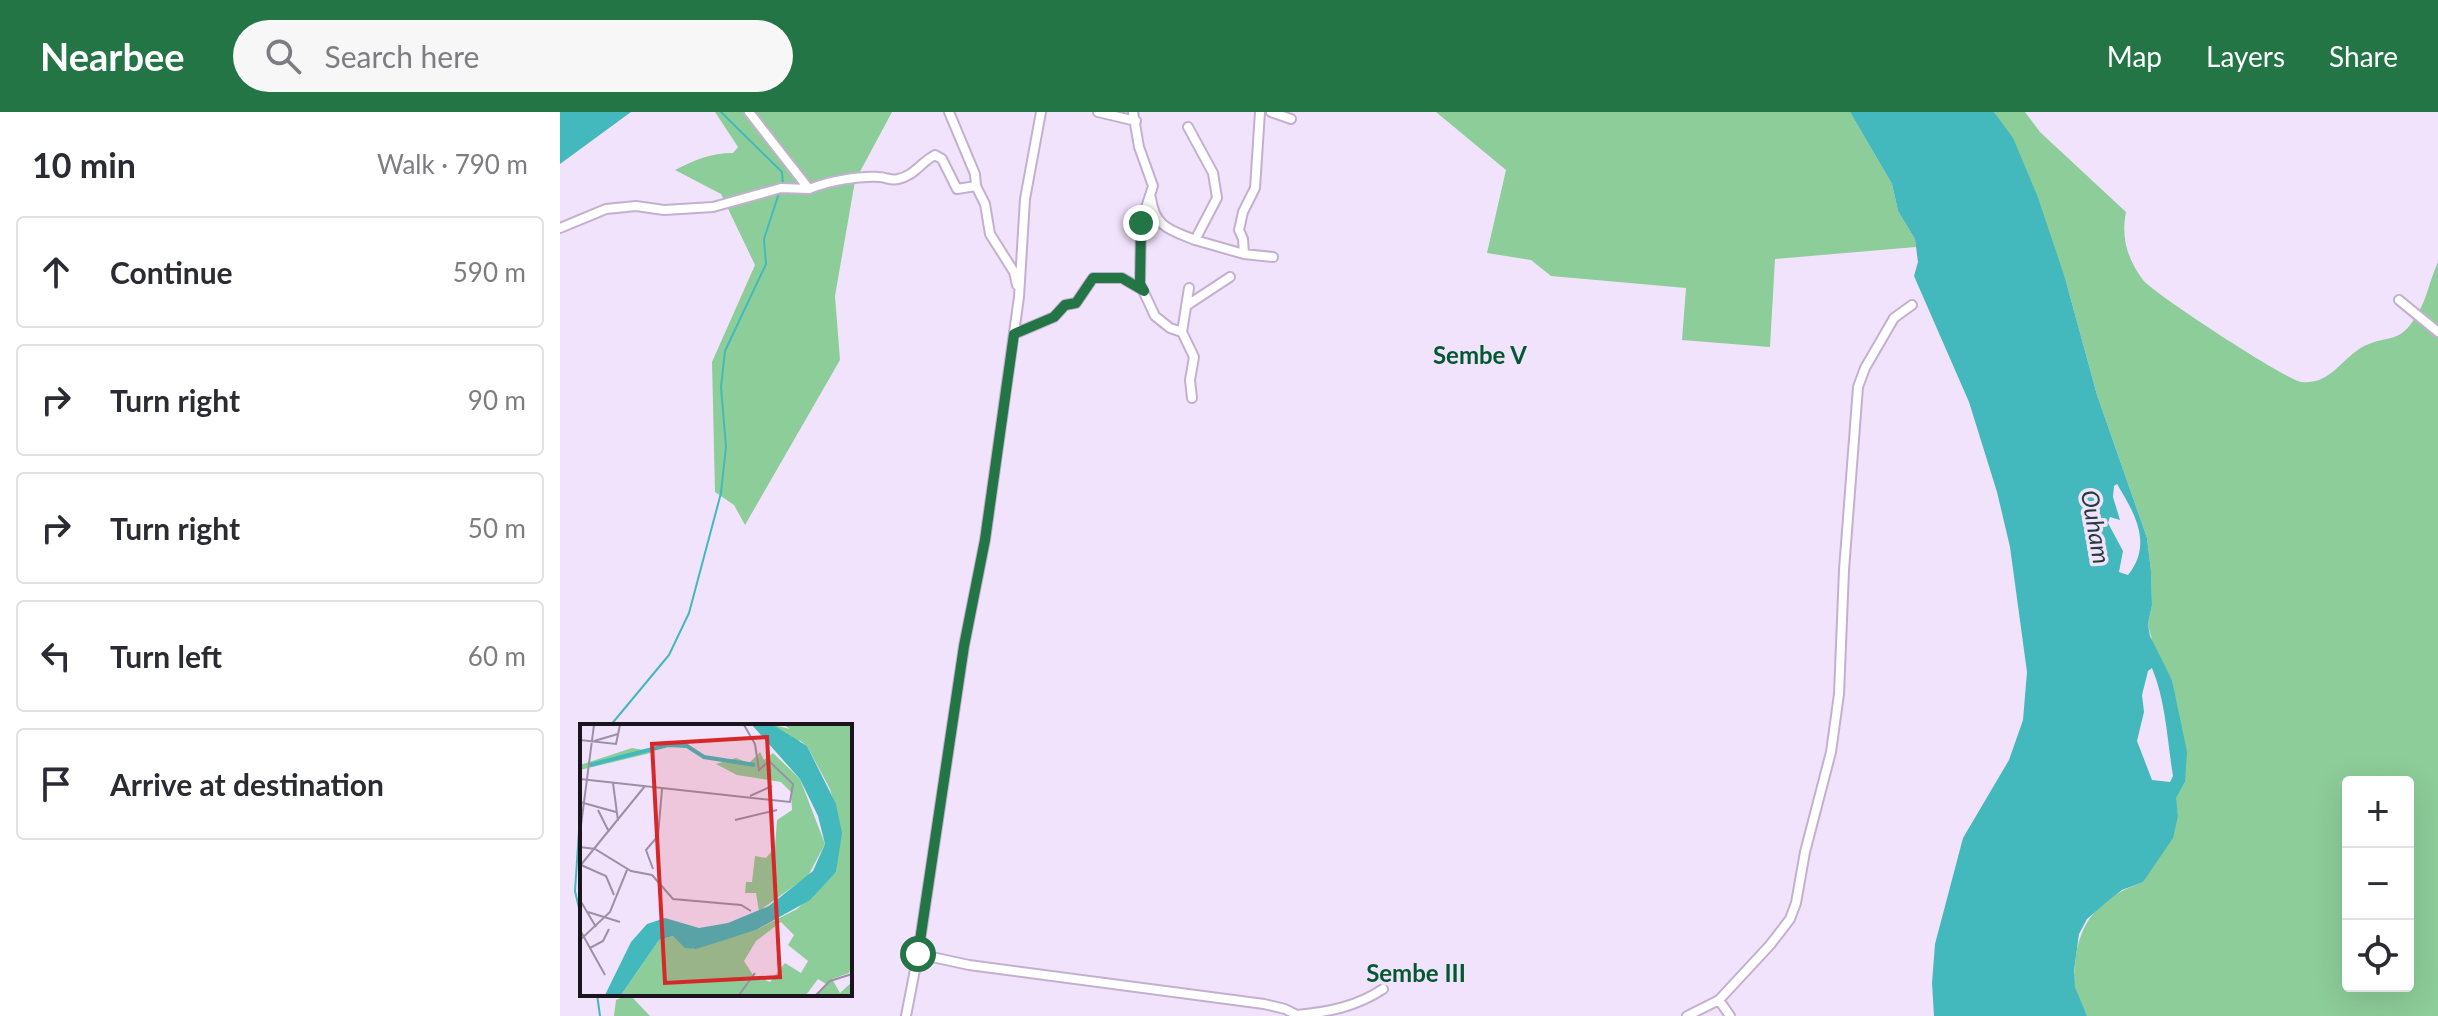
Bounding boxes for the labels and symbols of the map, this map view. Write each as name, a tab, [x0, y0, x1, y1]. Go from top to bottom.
route end	[1123, 205, 1159, 241]
district label: Sembe V	[1433, 340, 1527, 369]
water label: Ouham	[2076, 488, 2117, 566]
inset map	[580, 724, 852, 996]
route start	[900, 936, 936, 972]
district label: Sembe III	[1366, 958, 1466, 987]

